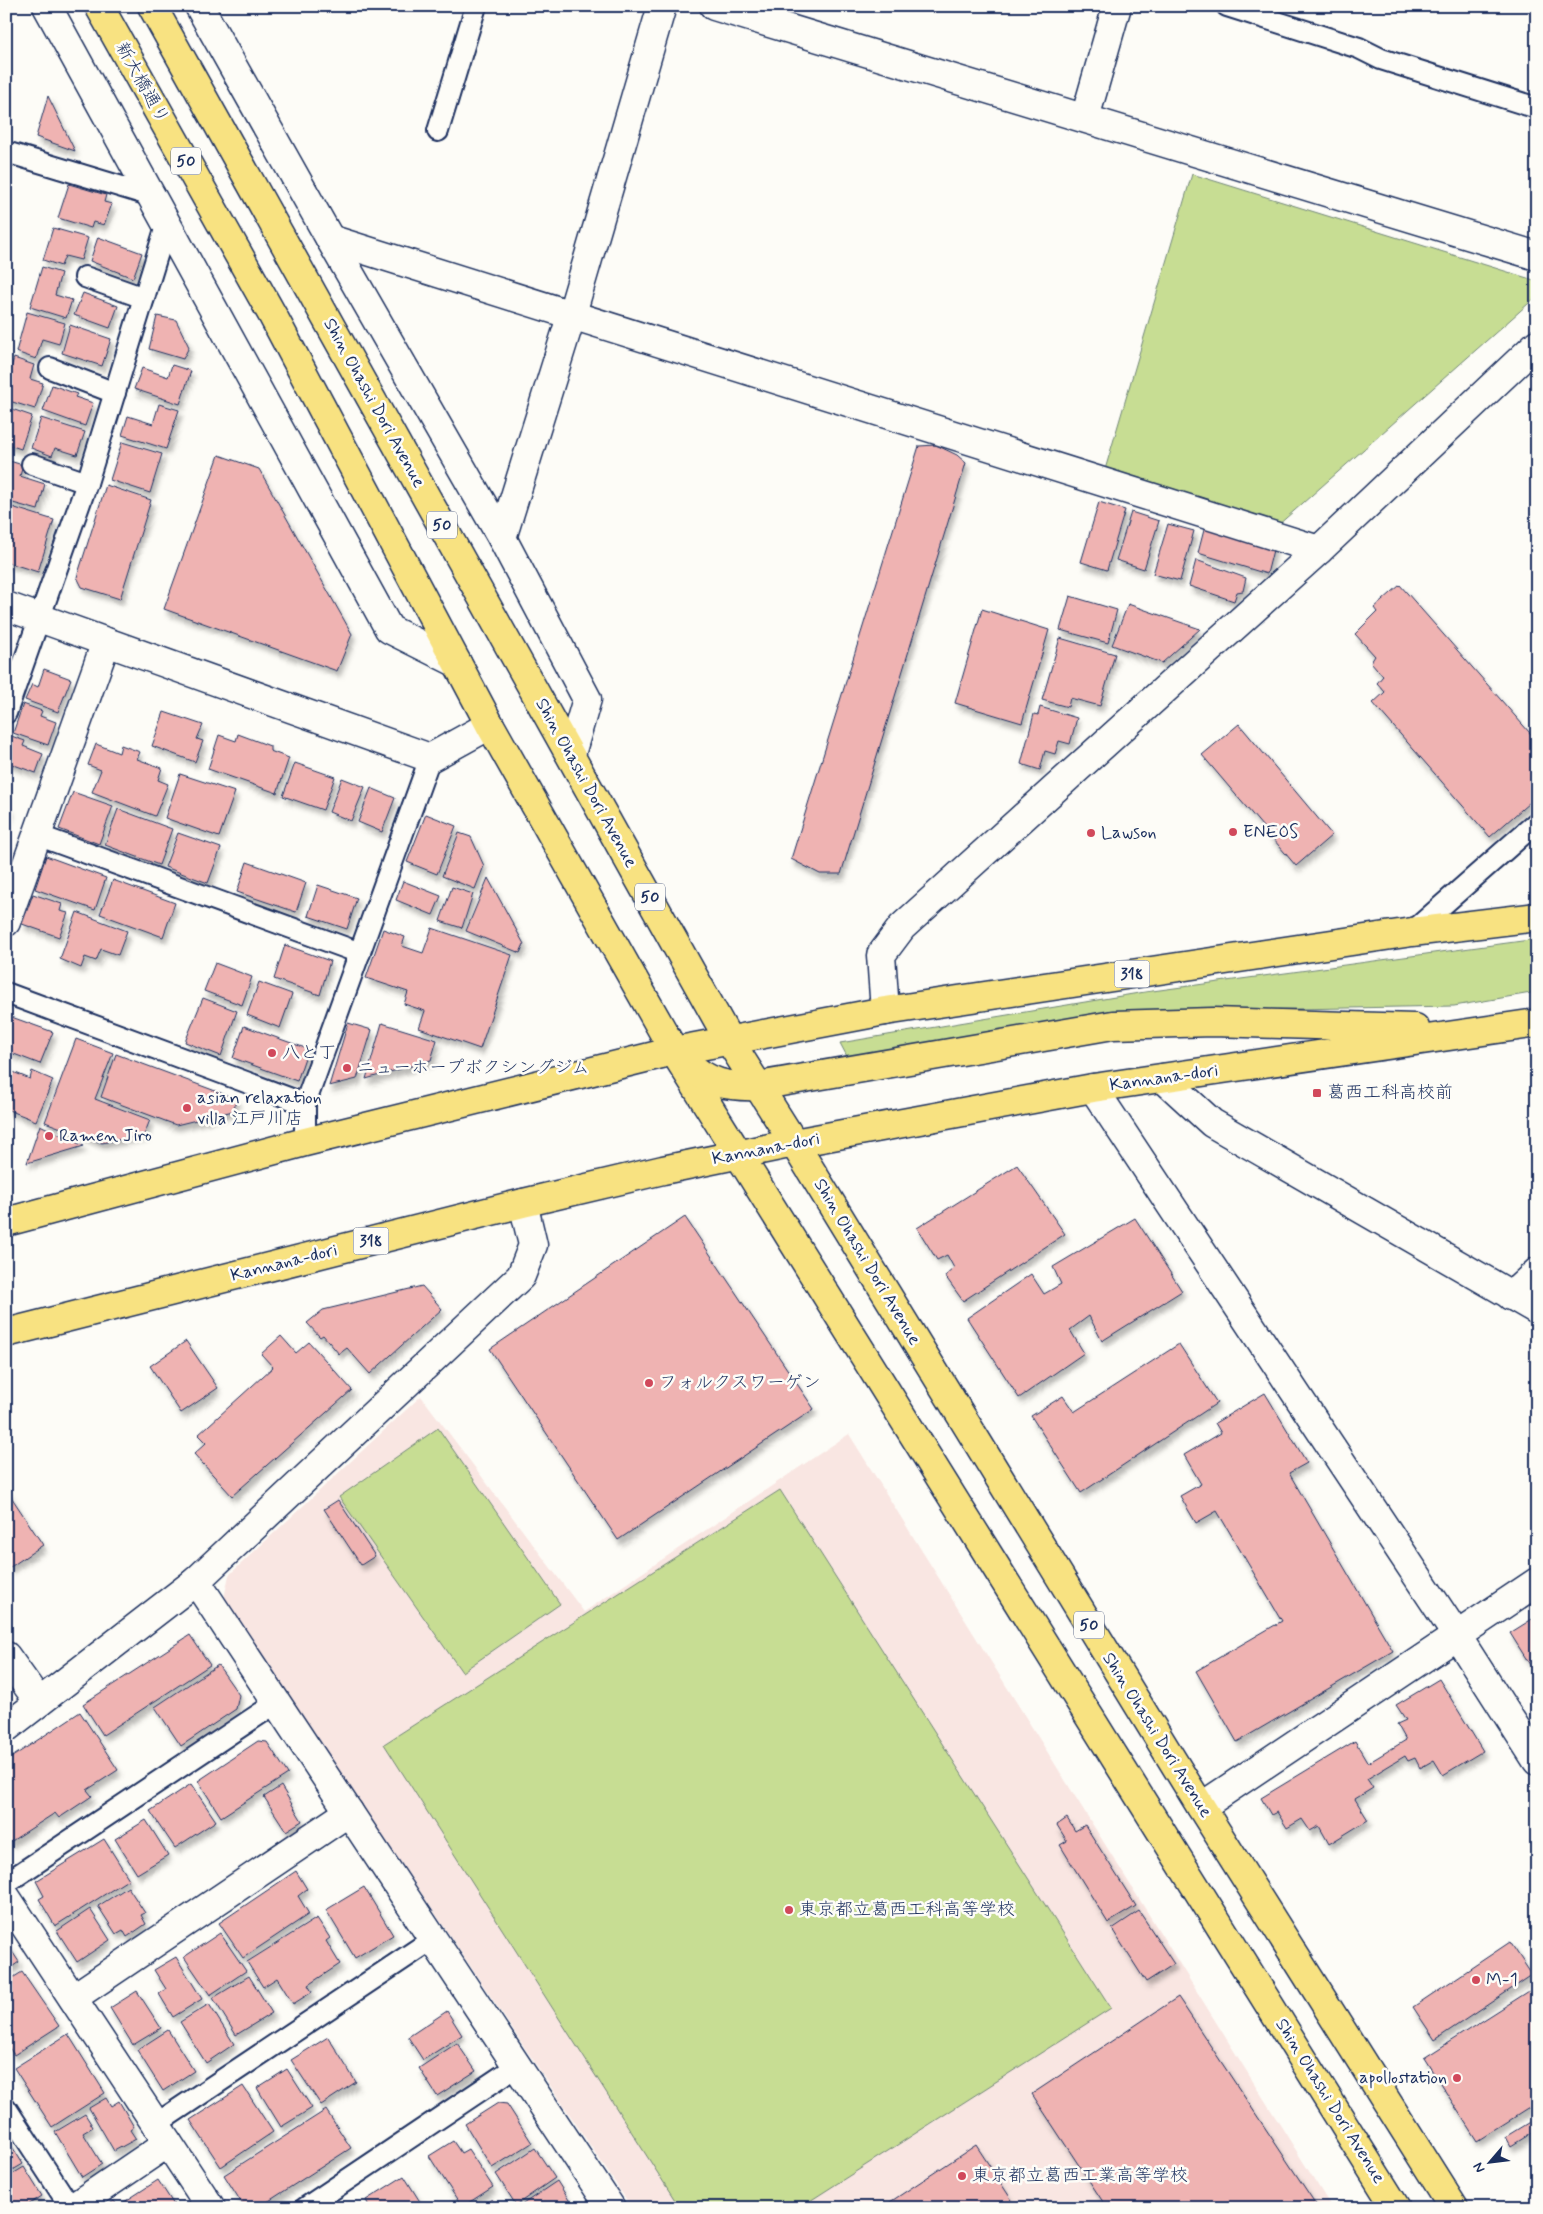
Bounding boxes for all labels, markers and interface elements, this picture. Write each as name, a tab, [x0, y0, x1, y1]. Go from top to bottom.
street label: 新大橋通り	[110, 38, 174, 128]
road number: 50	[171, 148, 201, 175]
street label: Shin Ohashi Dori Avenue	[317, 314, 431, 492]
road number: 50	[427, 512, 457, 538]
street label: Shin Ohashi Dori Avenue	[529, 694, 643, 872]
place label: ENEOS	[1243, 820, 1298, 844]
place label: Lawson	[1101, 821, 1157, 845]
marker: ENEOS	[1227, 826, 1239, 838]
marker: Lawson	[1085, 827, 1097, 839]
road number: 50	[635, 884, 665, 910]
road number: 318	[1114, 961, 1150, 988]
place label: 八と丁	[282, 1041, 336, 1065]
marker: 八と丁	[266, 1047, 278, 1059]
place label: ニューホープボクシングジム	[357, 1056, 590, 1080]
street label: Kannana-dori	[1108, 1059, 1220, 1097]
marker: ニューホープボクシングジム	[341, 1062, 353, 1074]
place label: 葛西工科高校前	[1327, 1081, 1453, 1105]
place label: asian relaxation villa 江戸川店	[197, 1086, 322, 1131]
marker: 葛西工科高校前	[1311, 1087, 1323, 1099]
marker: asian relaxation villa 江戸川店	[181, 1102, 193, 1114]
place label: Ramen Jiro	[59, 1124, 152, 1148]
street label: Kannana-dori	[710, 1127, 822, 1171]
marker: Ramen Jiro	[43, 1130, 55, 1142]
street label: Shin Ohashi Dori Avenue	[808, 1174, 926, 1350]
road number: 318	[354, 1228, 388, 1254]
street label: Kannana-dori	[228, 1238, 340, 1288]
place label: フォルクスワーゲン	[659, 1371, 821, 1395]
marker: フォルクスワーゲン	[643, 1377, 655, 1389]
road number: 50	[1074, 1612, 1104, 1638]
street label: Shin Ohashi Dori Avenue	[1096, 1648, 1218, 1822]
place label: 東京都立葛西工科高等学校	[799, 1898, 1015, 1922]
marker: 東京都立葛西工科高等学校	[783, 1904, 795, 1916]
place label: M-1	[1486, 1968, 1518, 1992]
marker: M-1	[1470, 1974, 1482, 1986]
street label: Shin Ohashi Dori Avenue	[1269, 2014, 1391, 2188]
place label: apollostation	[1359, 2066, 1447, 2090]
marker: apollostation	[1451, 2072, 1463, 2084]
north arrow	[1466, 2136, 1516, 2186]
text: N	[1469, 2159, 1490, 2176]
place label: 東京都立葛西工業高等学校	[972, 2164, 1188, 2188]
marker: 東京都立葛西工業高等学校	[956, 2170, 968, 2182]

